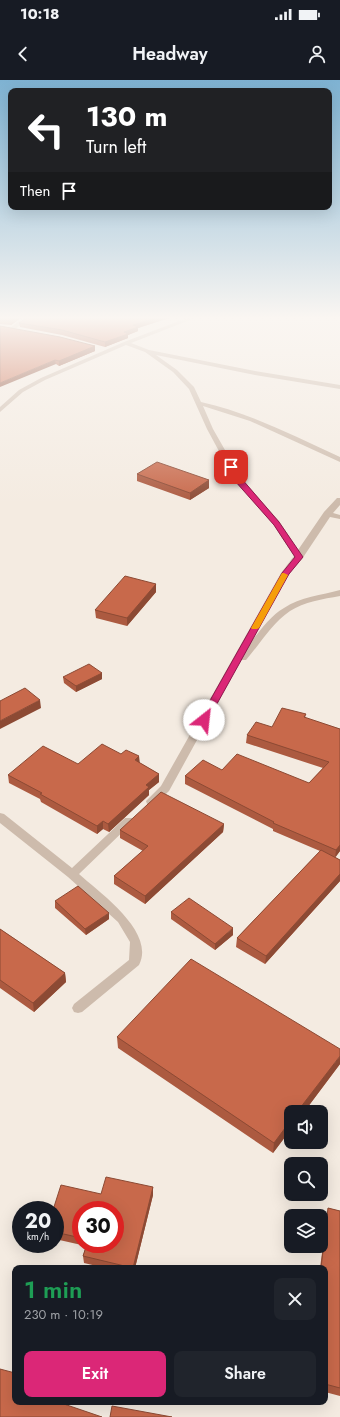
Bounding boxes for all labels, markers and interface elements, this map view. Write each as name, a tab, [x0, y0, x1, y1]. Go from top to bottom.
text: 10:18	[20, 3, 59, 25]
text: Headway	[132, 41, 208, 67]
icon: back	[12, 43, 34, 65]
icon: person	[306, 43, 328, 65]
text: 130 m	[86, 96, 168, 137]
icon: left	[20, 104, 72, 156]
text: Turn left	[86, 134, 146, 160]
text: Then	[20, 180, 50, 202]
icon: arrive	[58, 180, 80, 202]
pin	[214, 450, 248, 484]
icon: arrive	[220, 456, 242, 478]
position arrow	[183, 699, 225, 741]
map controls	[284, 1105, 328, 1253]
button: sound	[284, 1105, 328, 1149]
button: search	[284, 1157, 328, 1201]
speed limit sign: 30	[72, 1201, 124, 1253]
text: 20	[25, 1207, 51, 1236]
button: layers	[284, 1209, 328, 1253]
text: km/h	[27, 1229, 49, 1244]
text: 1 min	[24, 1272, 82, 1307]
button: close	[274, 1278, 316, 1320]
text: 230 m · 10:19	[24, 1305, 103, 1324]
button: Exit	[24, 1351, 166, 1397]
button: Share	[174, 1351, 316, 1397]

